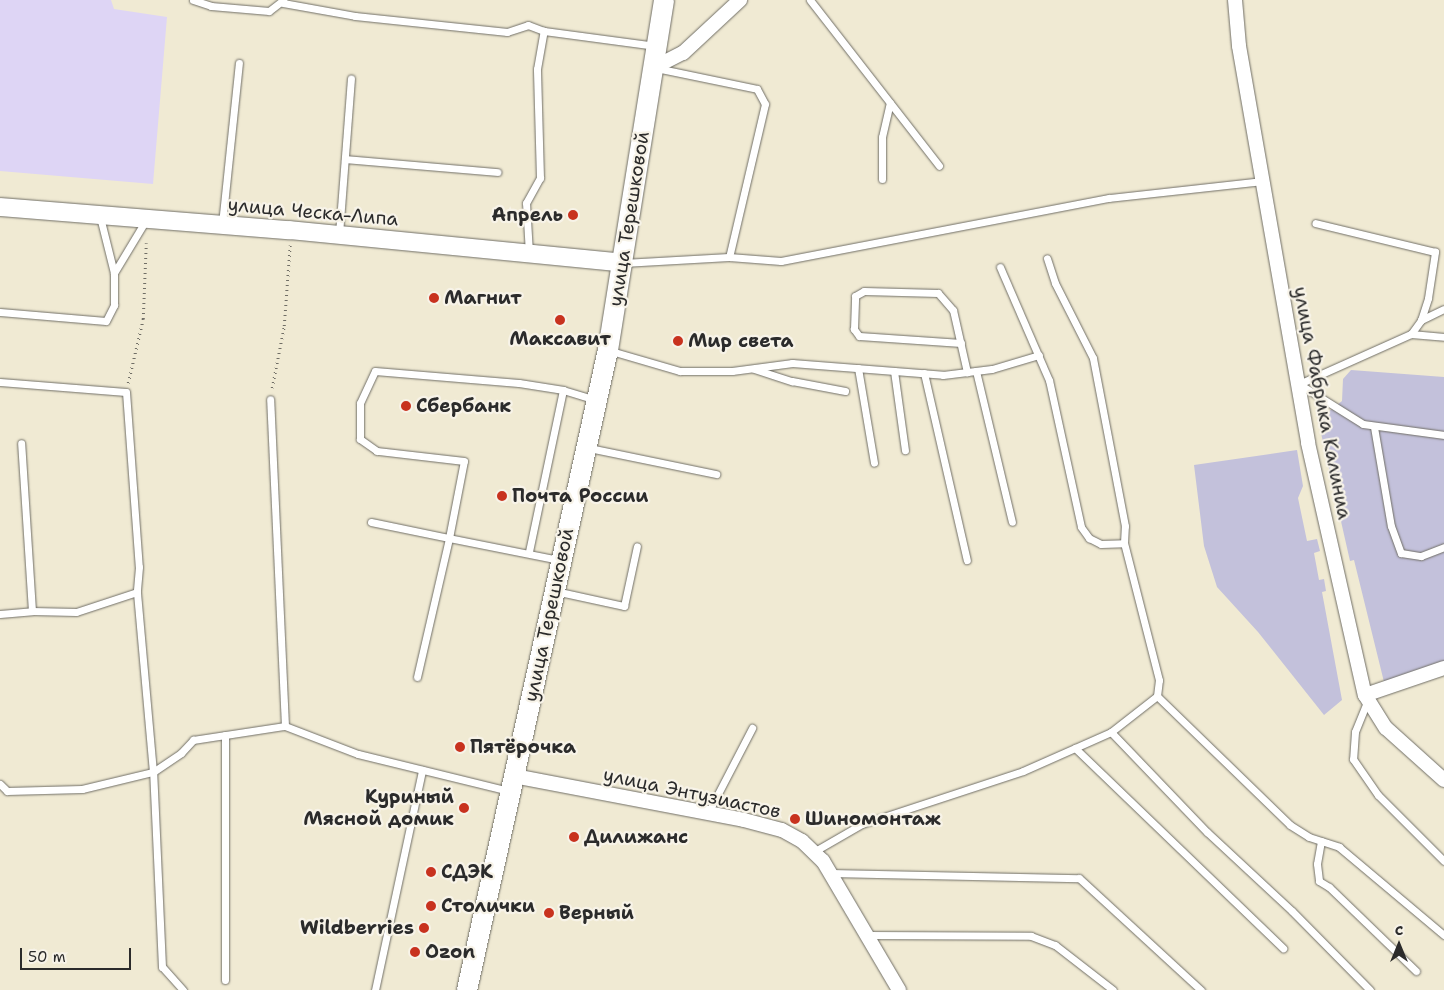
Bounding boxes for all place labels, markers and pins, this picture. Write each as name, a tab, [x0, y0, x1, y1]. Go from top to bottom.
place label: Апрель	[492, 204, 563, 226]
marker: Апрель	[567, 209, 579, 221]
place label: Магнит	[444, 287, 522, 309]
marker: Магнит	[428, 292, 440, 304]
marker: Максавит	[554, 314, 566, 326]
place label: Максавит	[509, 328, 611, 350]
place label: Мир света	[688, 330, 793, 352]
marker: Мир света	[672, 335, 684, 347]
place label: Сбербанк	[416, 395, 511, 417]
marker: Сбербанк	[400, 400, 412, 412]
place label: Почта России	[512, 485, 649, 507]
marker: Почта России	[496, 490, 508, 502]
place label: Пятёрочка	[470, 736, 576, 758]
marker: Пятёрочка	[454, 741, 466, 753]
place label: Куриный Мясной домик	[303, 786, 454, 830]
marker: Куриный Мясной домик	[458, 802, 470, 814]
place label: Шиномонтаж	[805, 808, 941, 830]
marker: Шиномонтаж	[789, 813, 801, 825]
place label: Дилижанс	[584, 826, 688, 848]
marker: Дилижанс	[568, 831, 580, 843]
place label: СДЭК	[441, 861, 493, 883]
marker: СДЭК	[425, 866, 437, 878]
place label: Столички	[441, 895, 535, 917]
marker: Столички	[425, 900, 437, 912]
place label: Верный	[559, 902, 634, 924]
marker: Верный	[543, 907, 555, 919]
place label: Wildberries	[300, 917, 414, 939]
marker: Wildberries	[418, 922, 430, 934]
place label: Ozon	[425, 941, 475, 963]
marker: Ozon	[409, 946, 421, 958]

